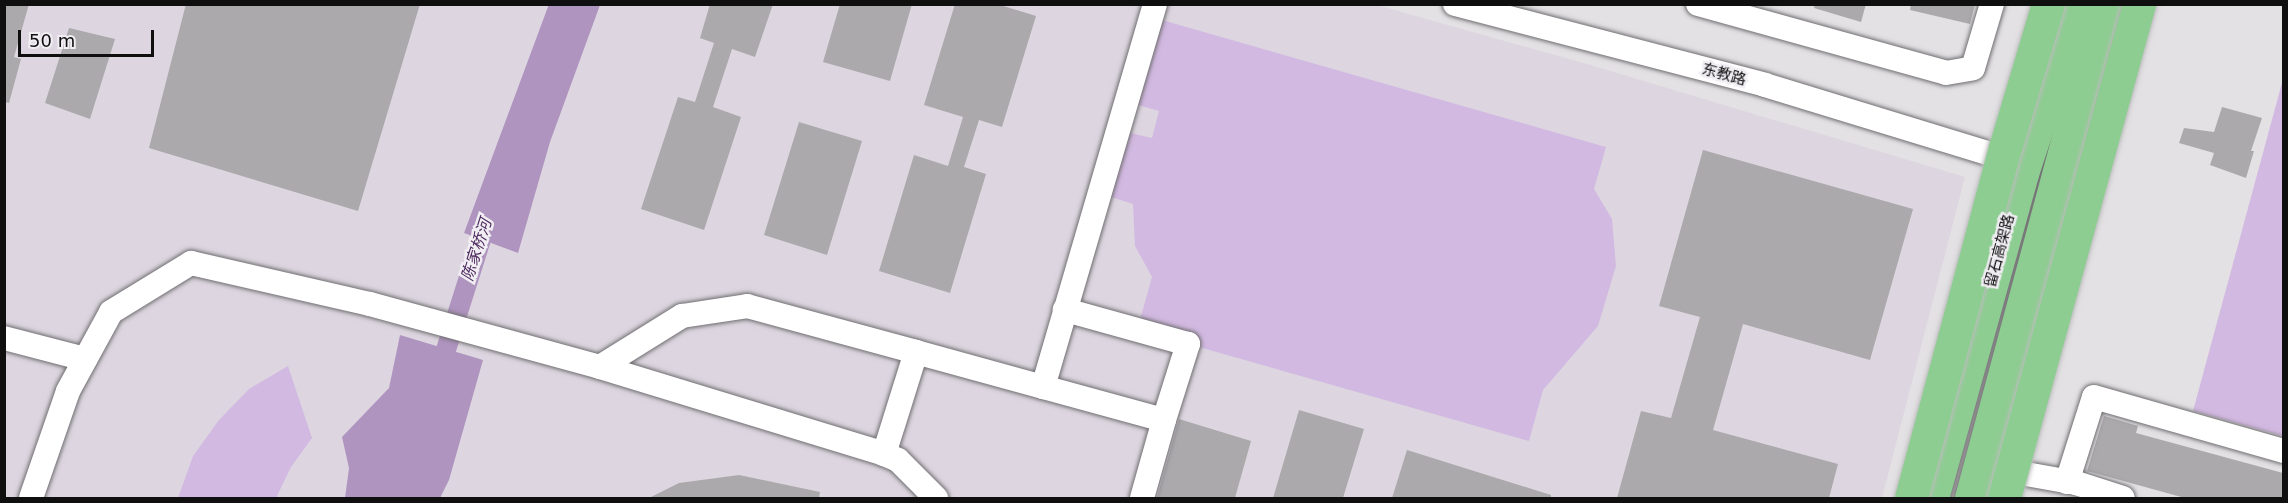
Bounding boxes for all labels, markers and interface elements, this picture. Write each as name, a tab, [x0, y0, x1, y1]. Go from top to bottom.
scale bar	[21, 18, 158, 56]
text: 50 m	[29, 30, 75, 51]
street label: 东教路	[1700, 60, 1748, 90]
street label: 留石高架路	[1982, 212, 2018, 290]
water label: 陈家桥河	[458, 217, 496, 283]

